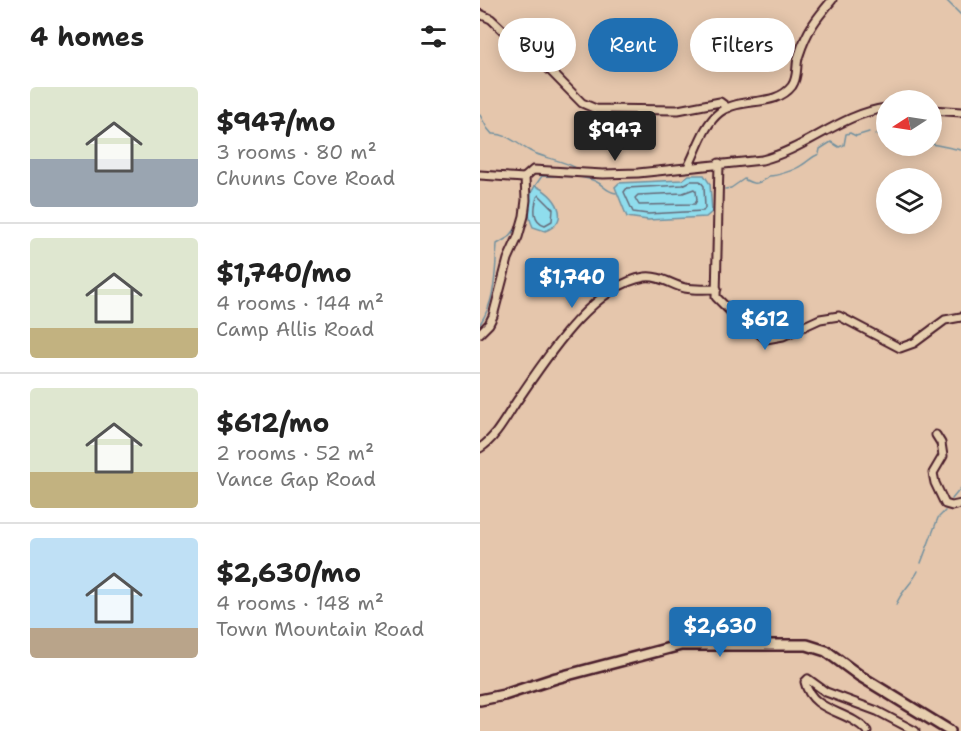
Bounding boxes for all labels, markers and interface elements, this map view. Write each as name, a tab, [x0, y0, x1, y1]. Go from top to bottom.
chip: Buy	[498, 18, 576, 72]
chip: Rent	[588, 18, 678, 72]
chip: Filters	[690, 18, 795, 72]
text: 4 homes	[30, 19, 144, 54]
icon: filters	[417, 20, 450, 53]
north arrow	[876, 90, 942, 156]
map controls	[876, 90, 942, 234]
text: $947/mo	[216, 104, 336, 139]
icon: home	[78, 111, 150, 183]
pin: $947	[579, 111, 651, 162]
text: $947	[588, 117, 642, 143]
text: 3 rooms · 80 m²	[216, 139, 377, 165]
text: Chunns Cove Road	[216, 165, 395, 191]
button: layers	[876, 168, 942, 234]
text: $1,740/mo	[216, 255, 352, 290]
pin: $1,740	[523, 258, 621, 309]
icon: home	[78, 262, 150, 334]
text: $1,740	[539, 264, 605, 290]
text: 4 rooms · 144 m²	[216, 290, 384, 316]
pin: $612	[729, 300, 801, 351]
text: $612	[741, 306, 789, 332]
text: Camp Allis Road	[216, 316, 374, 342]
text: $612/mo	[216, 405, 329, 440]
icon: home	[78, 412, 150, 484]
text: 2 rooms · 52 m²	[216, 440, 374, 466]
text: Vance Gap Road	[216, 466, 376, 492]
text: $2,630/mo	[216, 555, 361, 590]
icon: home	[78, 562, 150, 634]
text: 4 rooms · 148 m²	[216, 590, 384, 616]
pin: $2,630	[671, 607, 769, 658]
text: $2,630	[683, 613, 757, 639]
text: Town Mountain Road	[216, 616, 424, 642]

